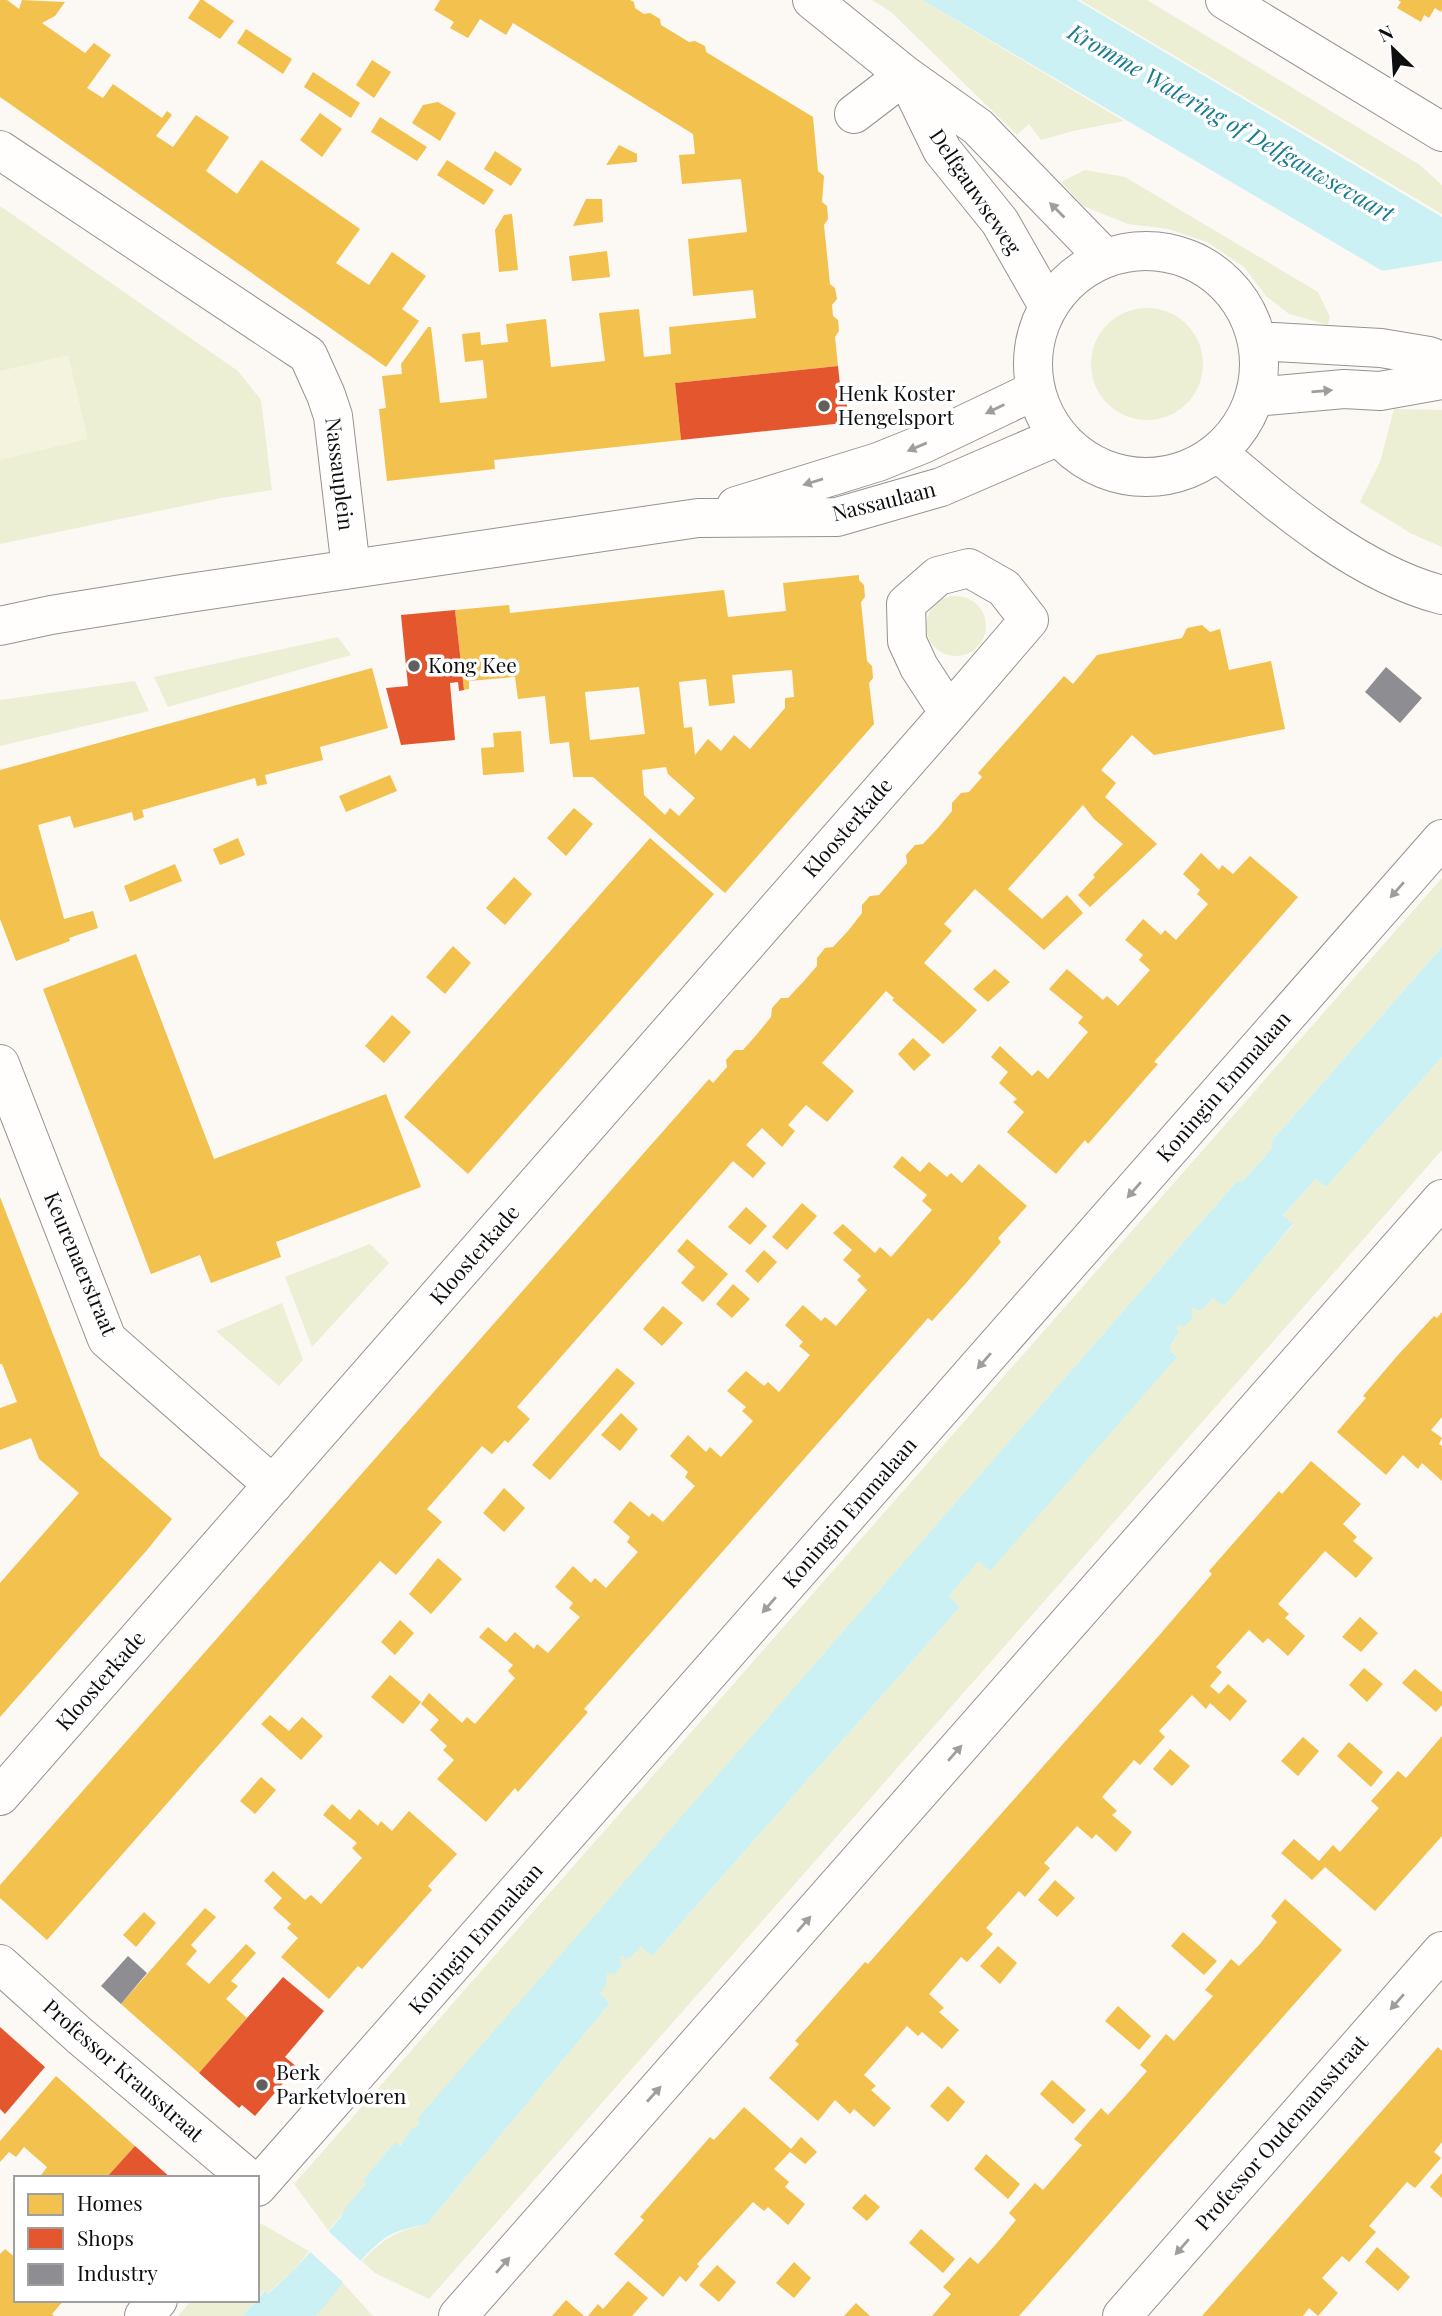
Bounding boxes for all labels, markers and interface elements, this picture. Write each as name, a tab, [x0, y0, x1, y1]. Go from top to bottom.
north arrow	[1358, 14, 1428, 84]
water label: Kromme Watering of Delfgauwsevaart	[1062, 15, 1402, 229]
text: N	[1374, 18, 1397, 47]
street label: Delfgauwseweg	[924, 123, 1029, 259]
one-way arrow	[1049, 202, 1066, 218]
place label: Henk Koster Hengelsport	[838, 378, 956, 430]
one-way arrow	[1312, 385, 1334, 396]
marker: Henk Koster Hengelsport	[816, 398, 832, 414]
one-way arrow	[985, 403, 1005, 415]
street label: Nassauplein	[320, 416, 362, 532]
one-way arrow	[906, 441, 927, 452]
street label: Nassaulaan	[829, 474, 939, 526]
one-way arrow	[802, 478, 823, 488]
place label: Kong Kee	[428, 650, 517, 678]
marker: Kong Kee	[406, 658, 422, 674]
street label: Kloosterkade	[795, 771, 898, 883]
one-way arrow	[1389, 881, 1405, 899]
street label: Koningin Emmalaan	[1149, 1004, 1296, 1167]
one-way arrow	[1126, 1181, 1142, 1199]
street label: Keurenaerstraat	[39, 1187, 125, 1340]
street label: Kloosterkade	[422, 1198, 525, 1310]
one-way arrow	[976, 1352, 992, 1370]
street label: Koningin Emmalaan	[775, 1430, 922, 1593]
one-way arrow	[762, 1597, 777, 1614]
street label: Kloosterkade	[48, 1624, 151, 1736]
one-way arrow	[947, 1744, 963, 1762]
street label: Koningin Emmalaan	[401, 1856, 548, 2019]
one-way arrow	[796, 1915, 811, 1932]
street label: Professor Krausstraat	[38, 1992, 211, 2147]
one-way arrow	[1389, 1993, 1405, 2011]
street label: Professor Oudemansstraat	[1188, 2028, 1374, 2235]
place label: Berk Parketvloeren	[276, 2057, 407, 2109]
marker: Berk Parketvloeren	[254, 2077, 270, 2093]
one-way arrow	[646, 2085, 662, 2103]
legend	[14, 2176, 259, 2302]
text: Homes	[77, 2188, 143, 2216]
text: Shops	[77, 2223, 134, 2251]
one-way arrow	[1174, 2238, 1190, 2256]
one-way arrow	[495, 2256, 511, 2274]
text: Industry	[77, 2258, 158, 2286]

